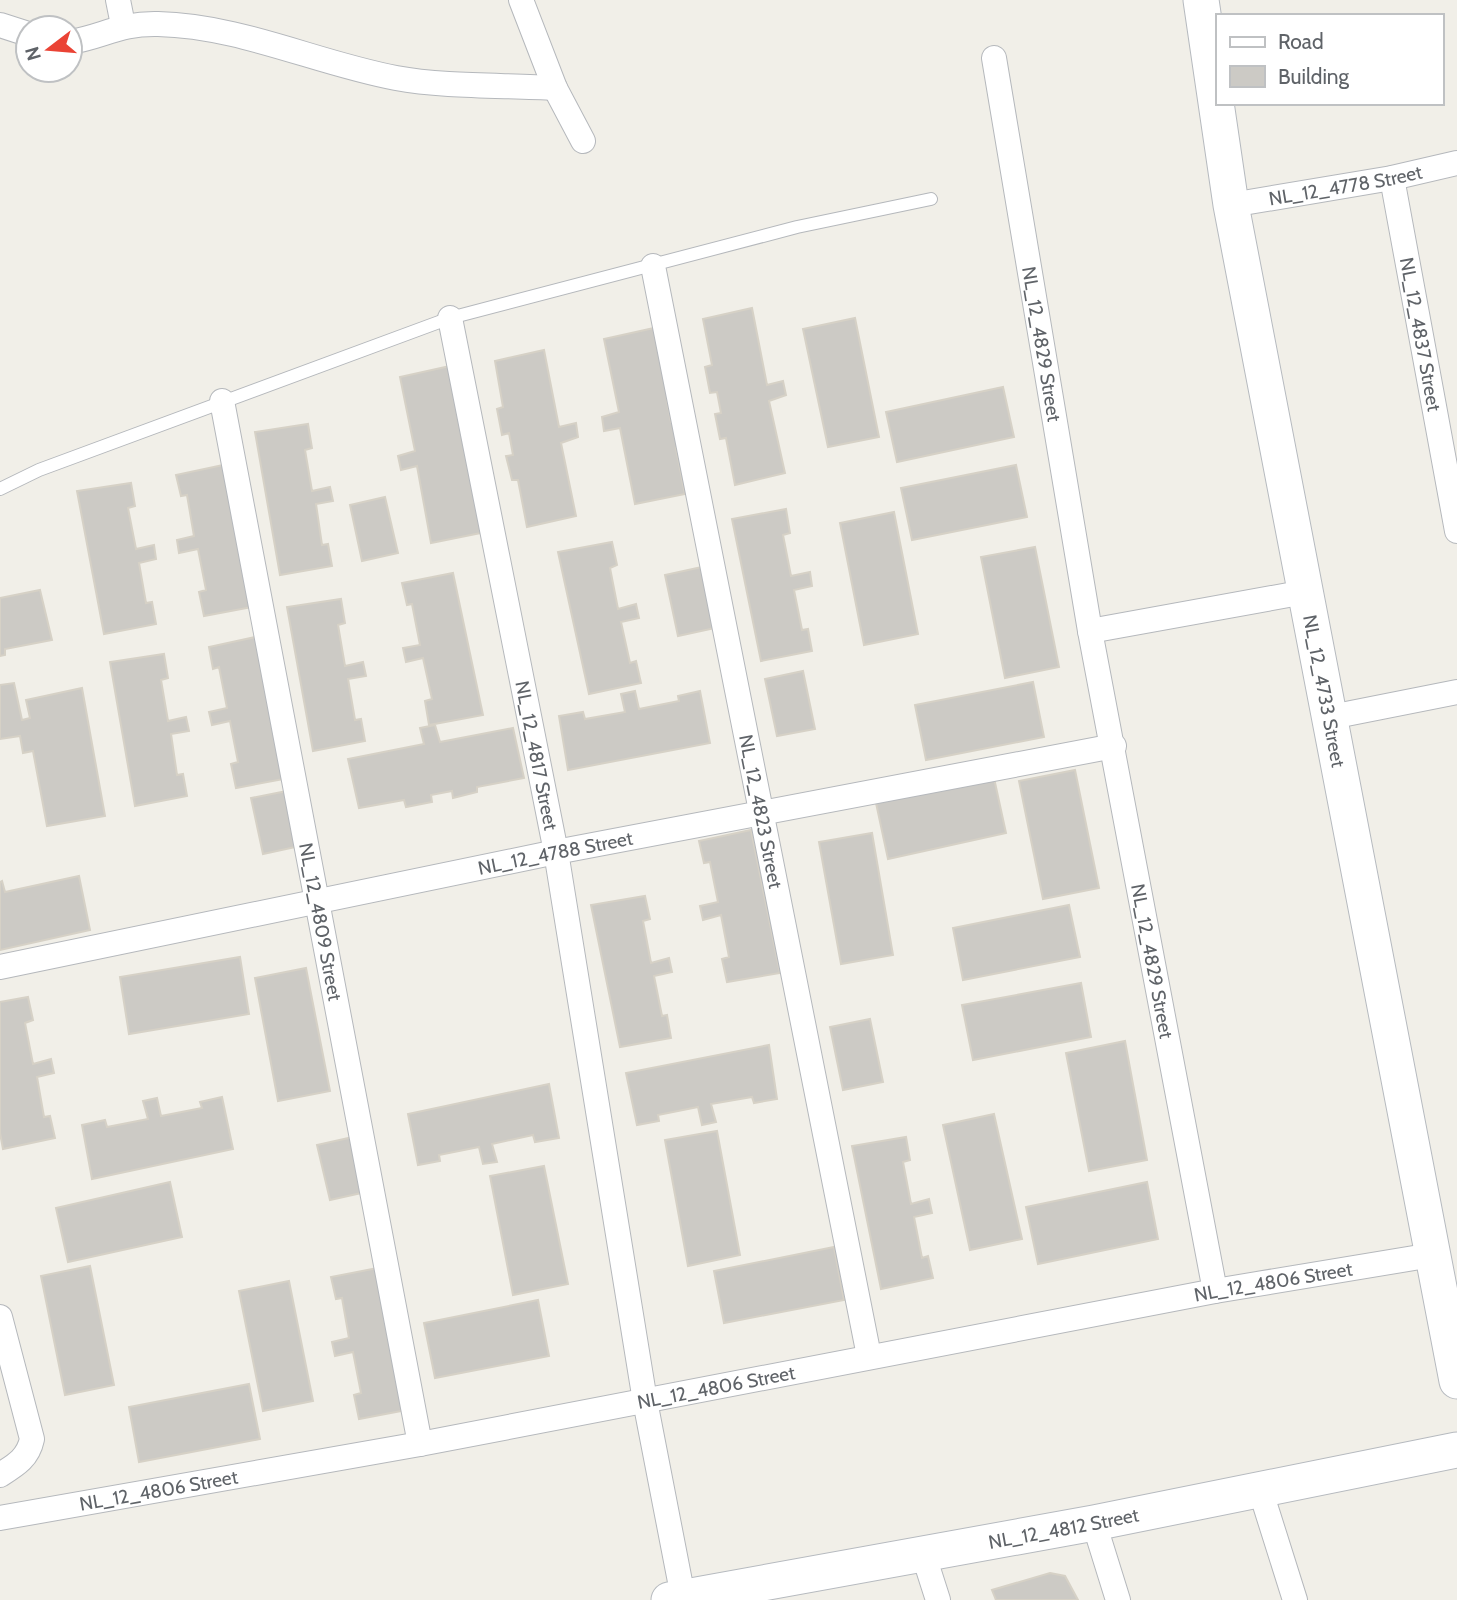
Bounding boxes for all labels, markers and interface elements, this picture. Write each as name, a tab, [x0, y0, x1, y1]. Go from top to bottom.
north arrow	[14, 14, 84, 84]
legend	[1216, 14, 1443, 105]
text: Road	[1278, 29, 1324, 54]
text: N	[20, 44, 46, 63]
text: Building	[1278, 64, 1350, 89]
street label: NL_12_4778 Street	[1267, 160, 1425, 210]
street label: NL_12_4837 Street	[1395, 256, 1446, 414]
street label: NL_12_4829 Street	[1018, 265, 1066, 424]
street label: NL_12_4733 Street	[1298, 613, 1350, 770]
street label: NL_12_4817 Street	[511, 679, 563, 833]
street label: NL_12_4823 Street	[735, 732, 788, 891]
street label: NL_12_4788 Street	[476, 826, 635, 879]
street label: NL_12_4809 Street	[295, 841, 347, 1003]
street label: NL_12_4829 Street	[1127, 882, 1179, 1041]
street label: NL_12_4806 Street	[1192, 1257, 1355, 1306]
street label: NL_12_4806 Street	[635, 1360, 798, 1413]
street label: NL_12_4806 Street	[78, 1465, 240, 1515]
street label: NL_12_4812 Street	[987, 1503, 1141, 1553]

